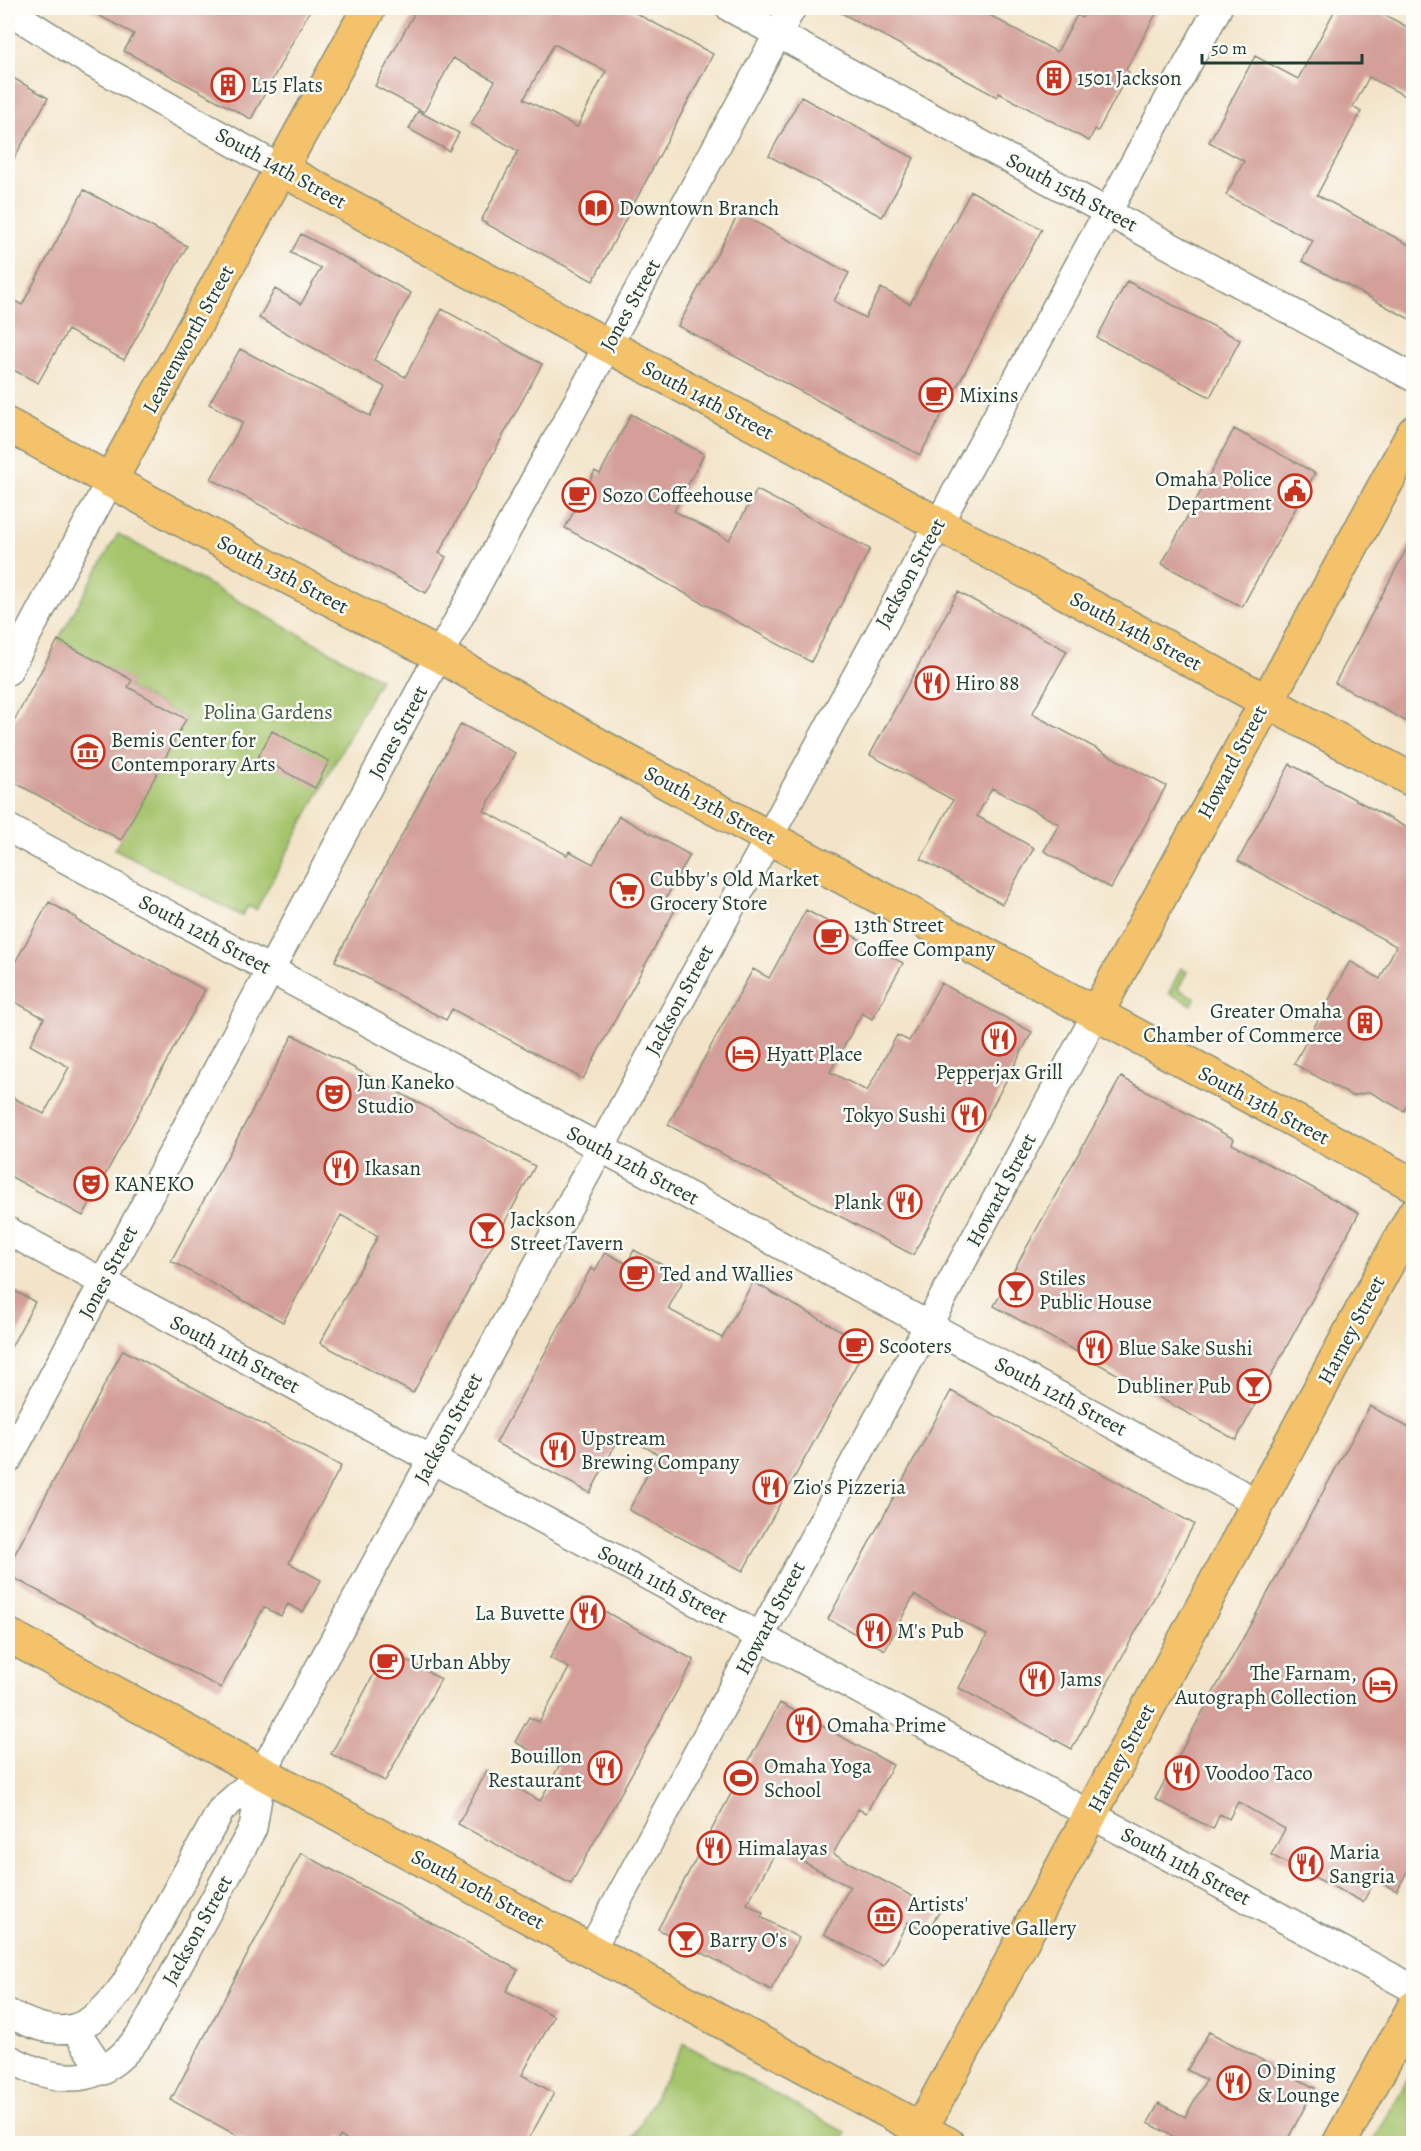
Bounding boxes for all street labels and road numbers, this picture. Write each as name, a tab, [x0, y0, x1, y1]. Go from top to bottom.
street label: South 14th Street	[211, 120, 351, 216]
street label: South 15th Street	[1001, 146, 1143, 238]
street label: Jones Street	[593, 254, 667, 356]
street label: Leavenworth Street	[136, 260, 240, 418]
street label: South 14th Street	[637, 353, 779, 447]
street label: Jackson Street	[868, 513, 952, 633]
street label: South 13th Street	[213, 528, 354, 620]
street label: South 14th Street	[1065, 584, 1207, 678]
street label: Jones Street	[362, 680, 434, 783]
street label: Howard Street	[1190, 700, 1274, 824]
street label: South 13th Street	[640, 759, 781, 851]
street label: South 12th Street	[134, 887, 276, 981]
street label: Jackson Street	[638, 940, 720, 1060]
street label: South 13th Street	[1194, 1059, 1335, 1151]
street label: South 12th Street	[562, 1118, 704, 1212]
street label: Howard Street	[959, 1128, 1043, 1252]
street label: Jones Street	[72, 1220, 144, 1323]
street label: Harney Street	[1311, 1271, 1391, 1389]
street label: South 11th Street	[165, 1308, 305, 1400]
street label: South 12th Street	[990, 1349, 1132, 1443]
street label: Jackson Street	[407, 1368, 489, 1488]
street label: South 11th Street	[593, 1538, 733, 1630]
street label: Howard Street	[728, 1556, 812, 1680]
street label: Harney Street	[1081, 1699, 1161, 1817]
street label: South 11th Street	[1116, 1820, 1256, 1912]
street label: South 10th Street	[406, 1842, 550, 1936]
street label: Jackson Street	[155, 1870, 239, 1990]

